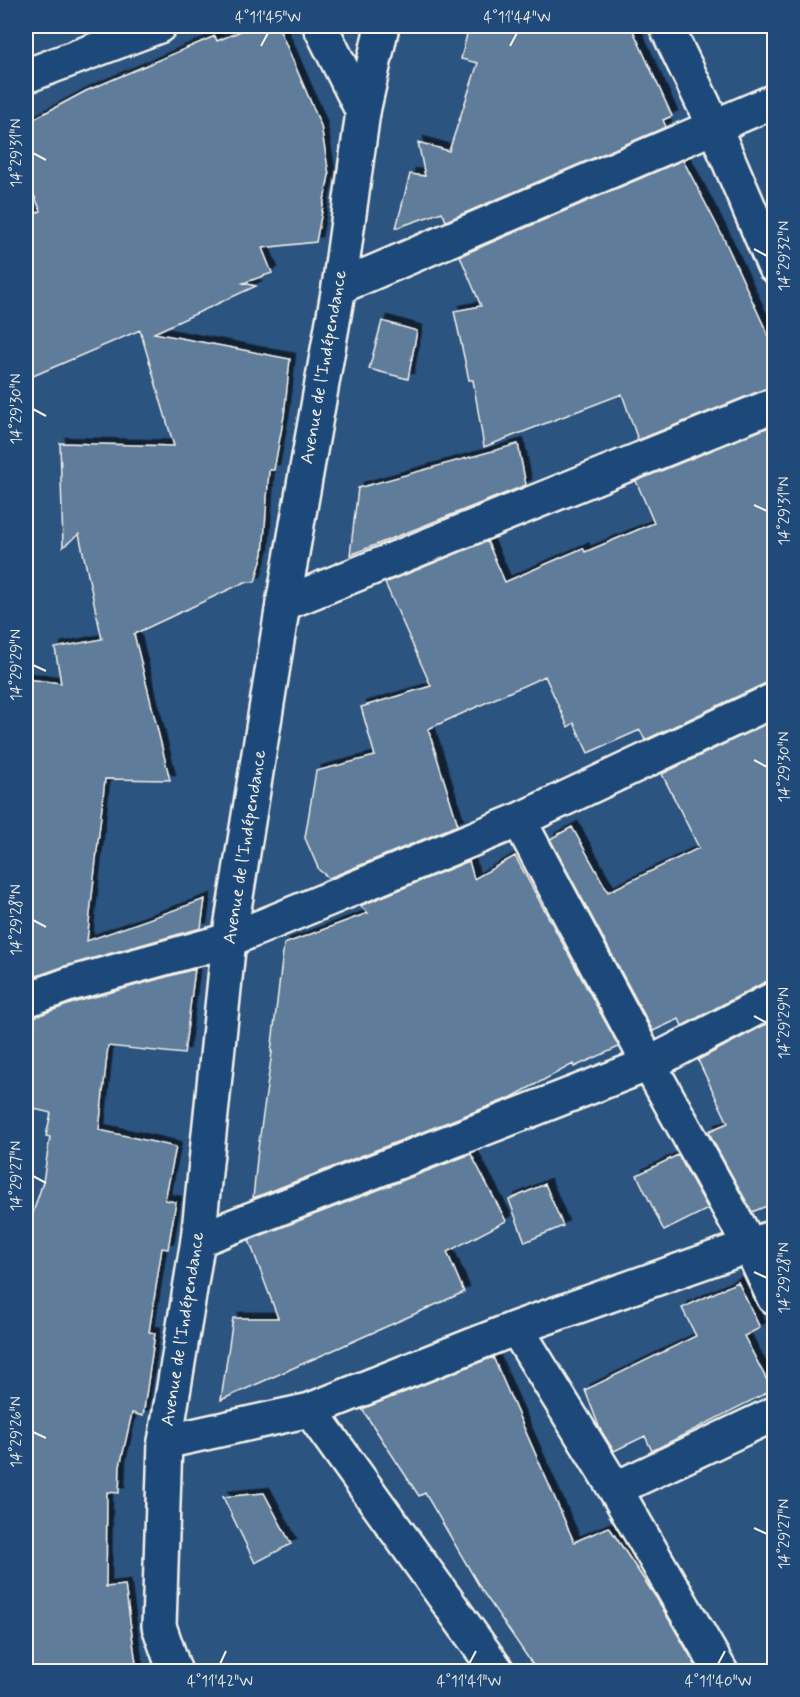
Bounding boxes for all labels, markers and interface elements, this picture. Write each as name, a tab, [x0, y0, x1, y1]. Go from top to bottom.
text: 4°11'45"W	[235, 8, 301, 28]
text: 4°11'44"W	[483, 8, 551, 28]
text: 14°29'31"N	[7, 118, 27, 188]
text: 14°29'32"N	[775, 221, 795, 291]
street label: Avenue de l'Indépendance	[295, 268, 353, 466]
text: 14°29'30"N	[7, 373, 27, 445]
text: 14°29'31"N	[775, 476, 795, 546]
text: 14°29'29"N	[7, 629, 27, 701]
text: 14°29'30"N	[775, 731, 795, 803]
street label: Avenue de l'Indépendance	[218, 748, 272, 946]
text: 14°29'28"N	[7, 884, 27, 956]
text: 14°29'29"N	[775, 987, 795, 1059]
text: 14°29'27"N	[7, 1141, 27, 1211]
street label: Avenue de l'Indépendance	[156, 1230, 210, 1428]
text: 14°29'28"N	[775, 1242, 795, 1314]
text: 14°29'26"N	[7, 1396, 27, 1468]
text: 14°29'27"N	[775, 1499, 795, 1569]
text: 4°11'42"W	[187, 1672, 253, 1692]
text: 4°11'41"W	[437, 1672, 501, 1692]
text: 4°11'40"W	[685, 1672, 751, 1692]

